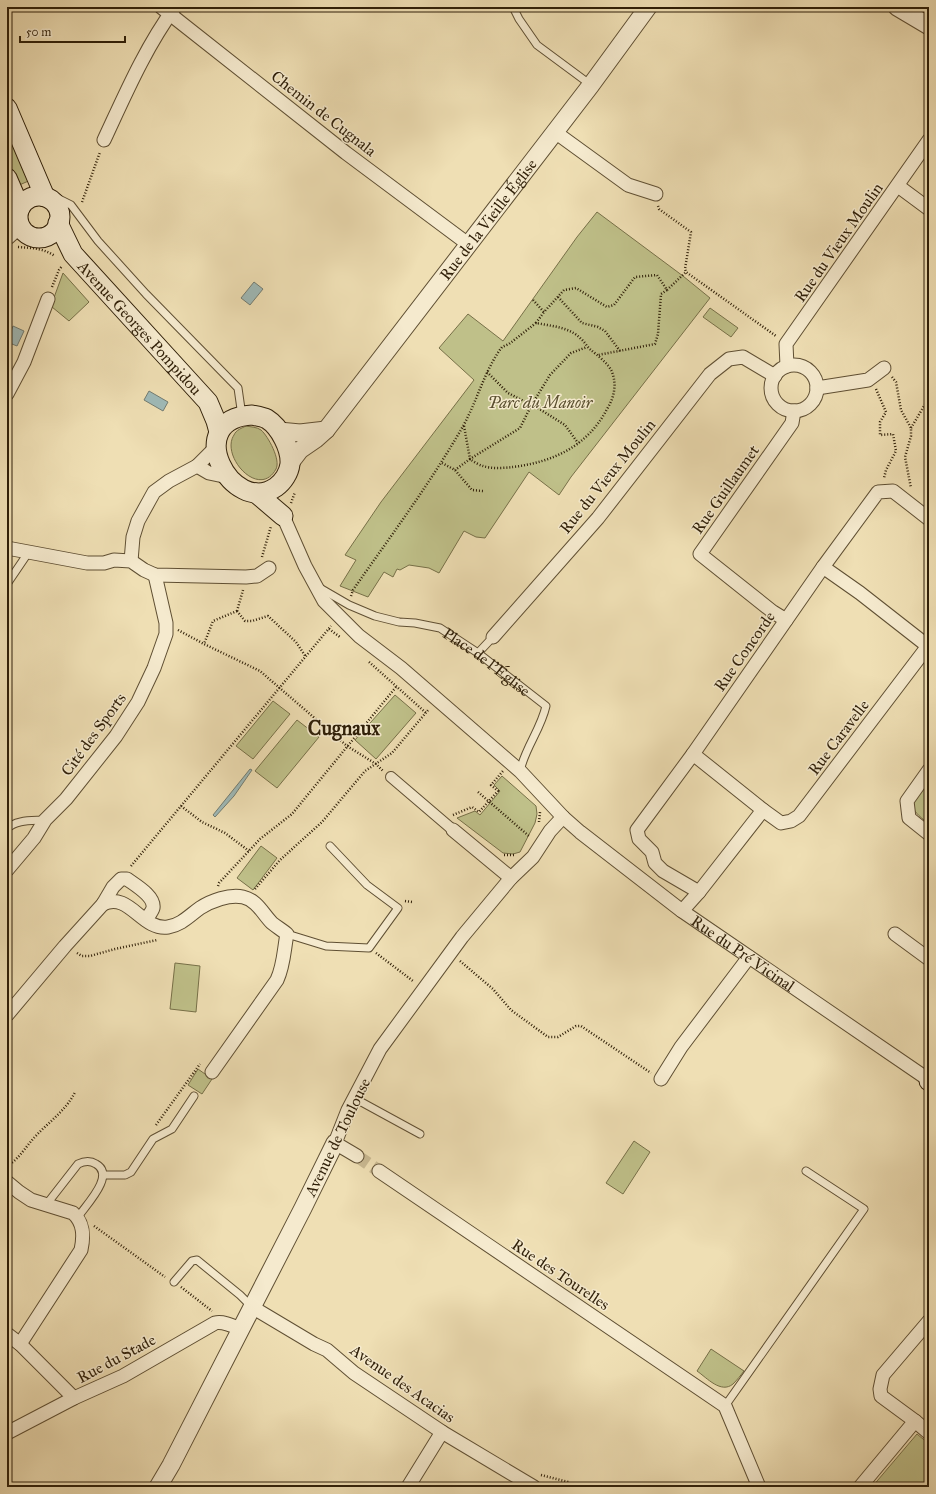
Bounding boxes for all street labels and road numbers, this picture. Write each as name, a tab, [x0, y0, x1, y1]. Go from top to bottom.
street label: Chemin de Cugnala	[267, 67, 380, 161]
street label: Rue de la Vieille Église	[436, 155, 541, 284]
street label: Rue du Vieux Moulin	[790, 179, 887, 306]
street label: Avenue Georges Pompidou	[73, 256, 206, 399]
street label: Rue du Vieux Moulin	[556, 415, 659, 537]
street label: Rue Guillaumet	[688, 441, 763, 537]
street label: Rue Concorde	[710, 607, 779, 695]
street label: Place de l'Église	[439, 624, 534, 700]
street label: Cité des Sports	[57, 689, 130, 779]
street label: Rue Caravelle	[804, 696, 873, 779]
street label: Rue du Pré Vicinal	[688, 911, 799, 996]
street label: Avenue de Toulouse	[300, 1075, 375, 1200]
street label: Rue des Tourelles	[508, 1235, 613, 1314]
street label: Rue du Stade	[74, 1330, 159, 1387]
street label: Avenue des Acacias	[346, 1340, 459, 1427]

